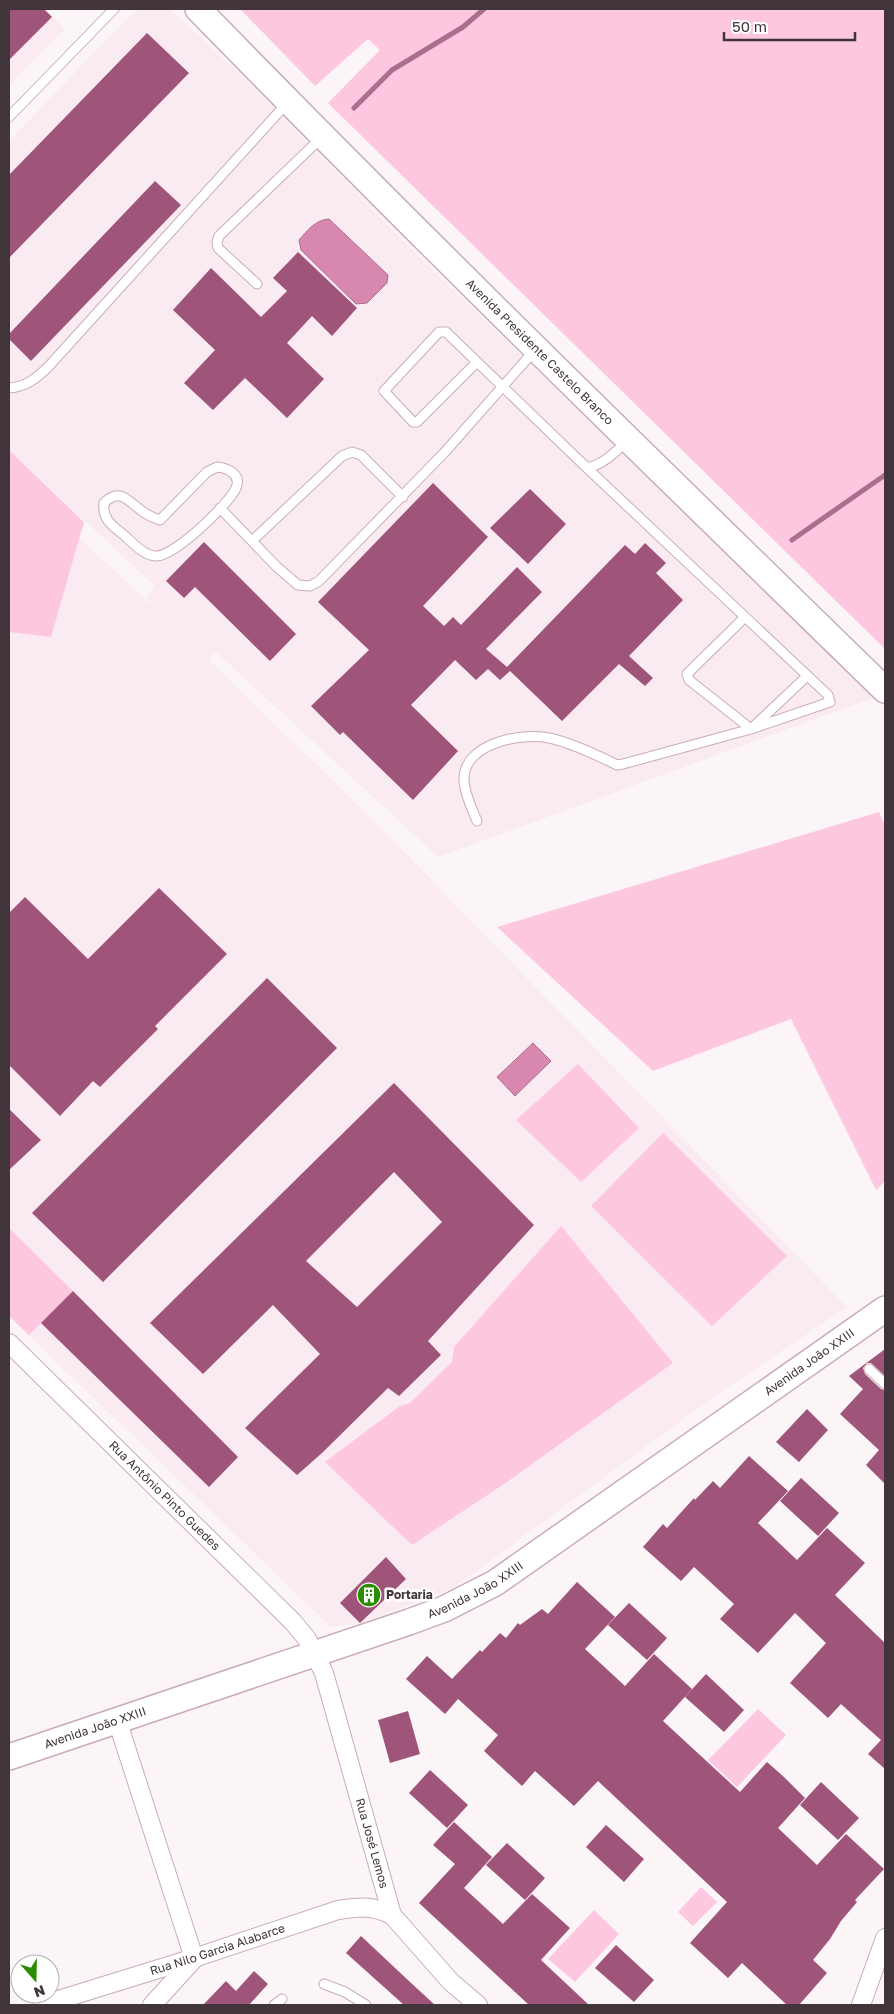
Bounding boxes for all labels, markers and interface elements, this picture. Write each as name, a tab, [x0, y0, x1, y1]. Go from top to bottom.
scale bar	[724, 10, 855, 42]
text: 50 m	[732, 17, 767, 35]
street label: Avenida Presidente Castelo Branco	[463, 275, 617, 428]
street label: Avenida João XXIII	[761, 1325, 857, 1399]
street label: Rua Antônio Pinto Guedes	[106, 1438, 224, 1553]
street label: Avenida João XXIII	[425, 1558, 526, 1621]
building icon: Portaria	[356, 1582, 382, 1608]
place label: Portaria	[386, 1587, 433, 1602]
street label: Avenida João XXIII	[42, 1703, 148, 1752]
street label: Rua José Lemos	[353, 1796, 392, 1890]
street label: Rua Nilo Garcia Alabarce	[148, 1920, 287, 1978]
north arrow	[10, 1954, 60, 2004]
text: N	[32, 1982, 48, 2001]

